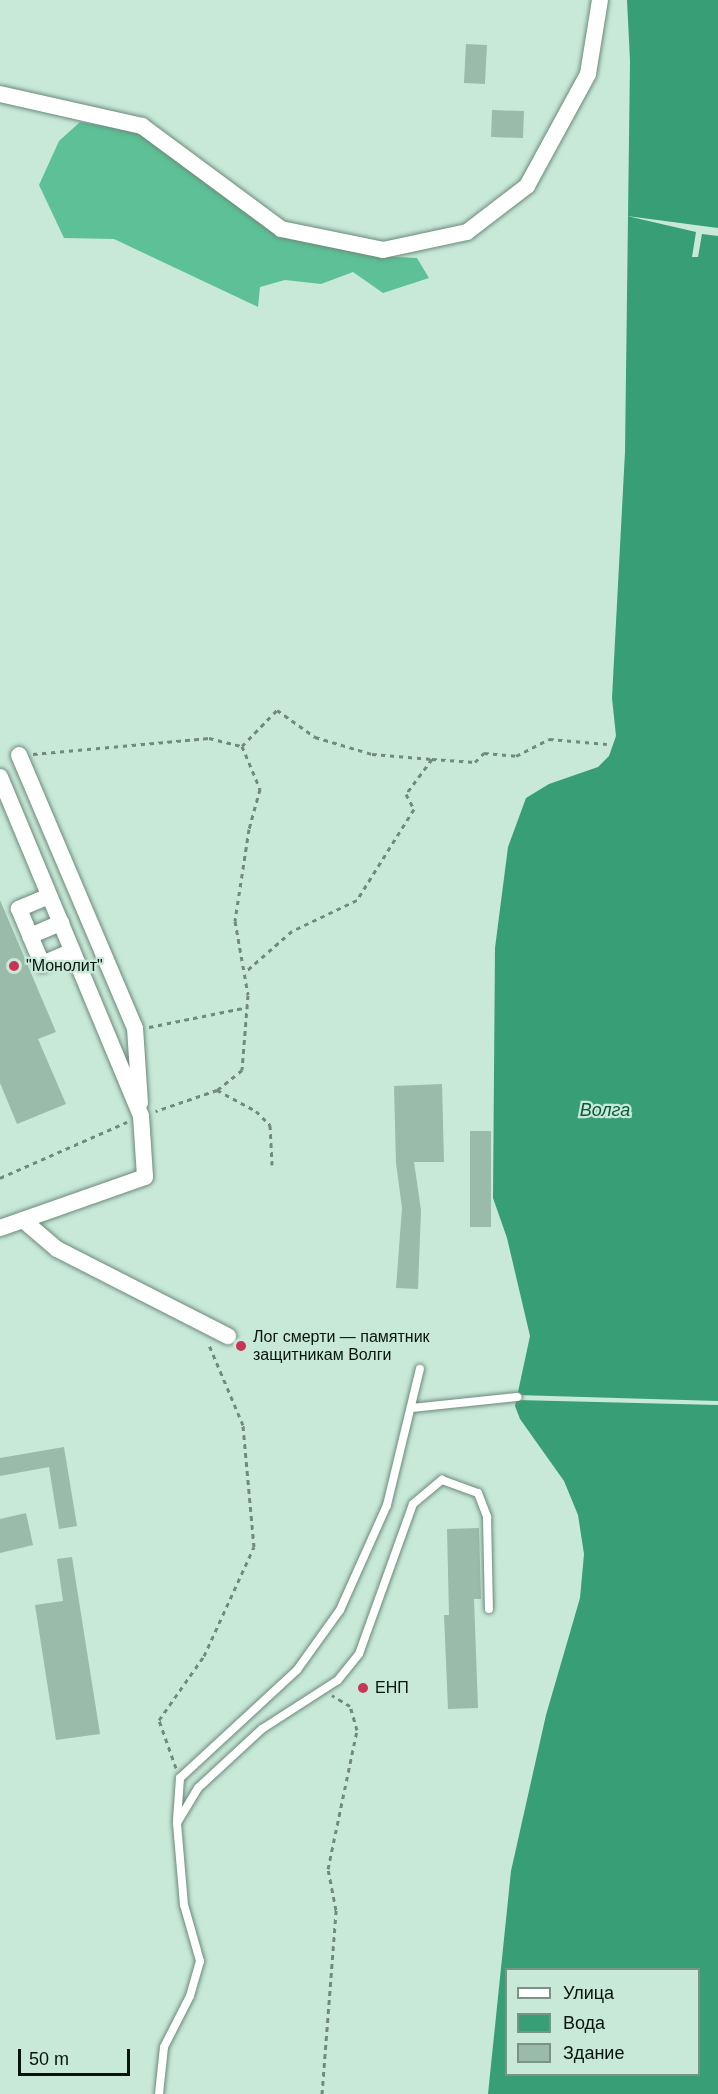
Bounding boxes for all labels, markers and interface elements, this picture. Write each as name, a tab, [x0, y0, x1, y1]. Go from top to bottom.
place label: "Монолит"	[26, 956, 103, 976]
marker: "Монолит"	[7, 959, 21, 973]
water label: Волга	[580, 1099, 630, 1121]
place label: Лог смерти — памятник защитникам Волги	[253, 1327, 430, 1365]
marker: Лог смерти — памятник защитникам Волги	[234, 1339, 248, 1353]
place label: ЕНП	[375, 1678, 409, 1698]
marker: ЕНП	[356, 1681, 370, 1695]
legend	[505, 1968, 700, 2076]
text: Улица	[563, 1983, 614, 2003]
text: Вода	[563, 2013, 605, 2033]
scale bar	[21, 2037, 134, 2075]
text: Здание	[563, 2043, 624, 2063]
text: 50 m	[29, 2049, 69, 2069]

